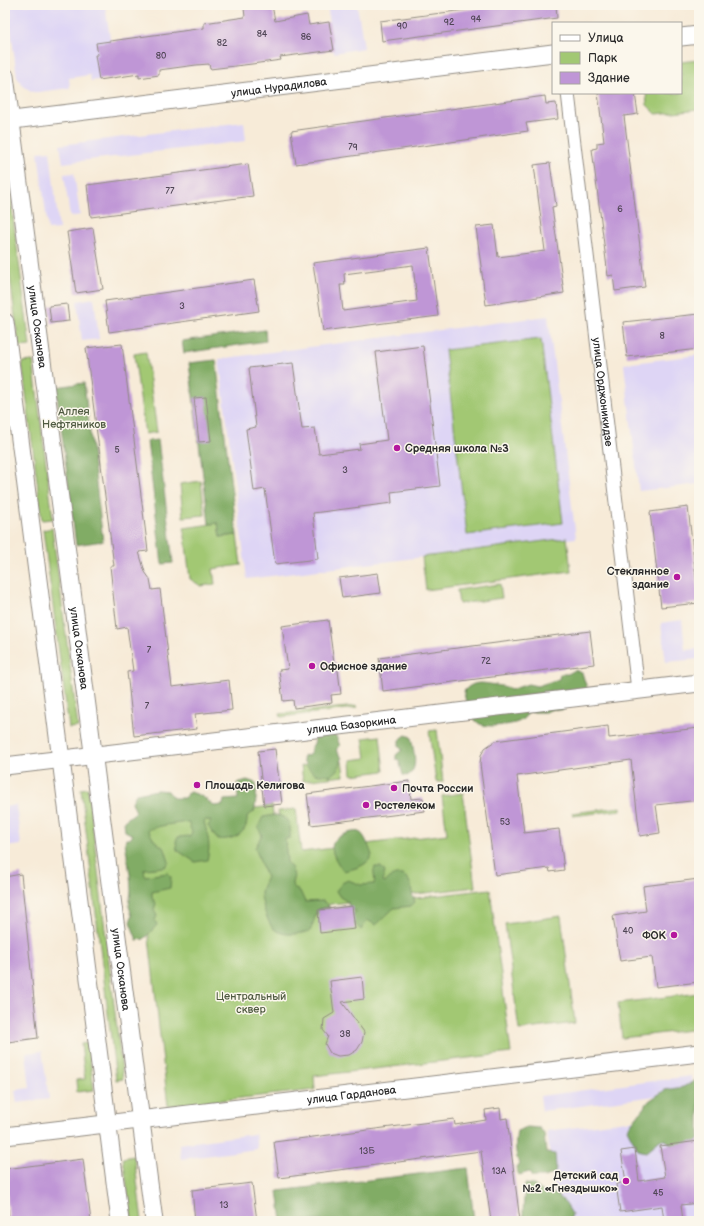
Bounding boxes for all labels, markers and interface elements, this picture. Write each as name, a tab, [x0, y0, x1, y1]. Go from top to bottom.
house number: 94	[471, 14, 482, 25]
house number: 92	[444, 17, 455, 28]
house number: 90	[397, 21, 407, 32]
legend	[552, 22, 682, 94]
house number: 84	[257, 29, 268, 40]
text: Улица	[588, 31, 624, 46]
house number: 86	[301, 32, 312, 43]
house number: 82	[217, 38, 228, 49]
house number: 80	[156, 51, 166, 62]
text: Парк	[588, 51, 618, 66]
text: Здание	[588, 71, 630, 86]
street label: улица Нурадилова	[230, 75, 328, 99]
house number: 79	[348, 142, 358, 153]
house number: 77	[166, 186, 175, 197]
house number: 6	[617, 204, 623, 215]
street label: улица Осканова	[26, 285, 50, 369]
house number: 3	[179, 301, 185, 312]
house number: 8	[659, 331, 665, 342]
street label: улица Орджоникидзе	[590, 337, 616, 447]
park label: Аллея Нефтяников	[42, 405, 106, 431]
place label: Средняя школа №3	[405, 442, 509, 455]
marker: Средняя школа №3	[392, 443, 402, 453]
house number: 5	[114, 445, 120, 456]
house number: 3	[342, 465, 348, 476]
place label: Стеклянное здание	[607, 565, 669, 591]
marker: Стеклянное здание	[672, 572, 682, 582]
street label: улица Осканова	[68, 606, 91, 691]
house number: 7	[147, 645, 152, 656]
house number: 72	[481, 656, 492, 667]
place label: Офисное здание	[320, 660, 407, 673]
marker: Офисное здание	[307, 661, 317, 671]
house number: 7	[145, 701, 150, 712]
street label: улица Базоркина	[306, 713, 397, 736]
place label: Площадь Келигова	[205, 779, 305, 792]
marker: Площадь Келигова	[192, 780, 202, 790]
place label: Почта России	[402, 782, 473, 795]
marker: Почта России	[389, 783, 399, 793]
place label: Ростелеком	[374, 799, 435, 812]
marker: Ростелеком	[361, 800, 371, 810]
house number: 53	[500, 817, 511, 828]
house number: 40	[623, 926, 633, 937]
street label: улица Осканова	[109, 927, 133, 1012]
place label: ФОК	[642, 929, 667, 942]
marker: ФОК	[669, 930, 679, 940]
park label: Центральный сквер	[216, 990, 286, 1016]
house number: 38	[340, 1029, 350, 1040]
street label: улица Гарданова	[306, 1083, 397, 1106]
house number: 13Б	[359, 1146, 375, 1157]
house number: 13А	[492, 1166, 507, 1177]
place label: Детский сад №2 «Гнездышко»	[523, 1169, 618, 1195]
marker: Детский сад №2 «Гнездышко»	[621, 1176, 631, 1186]
house number: 45	[653, 1188, 663, 1199]
house number: 13	[219, 1200, 229, 1211]

